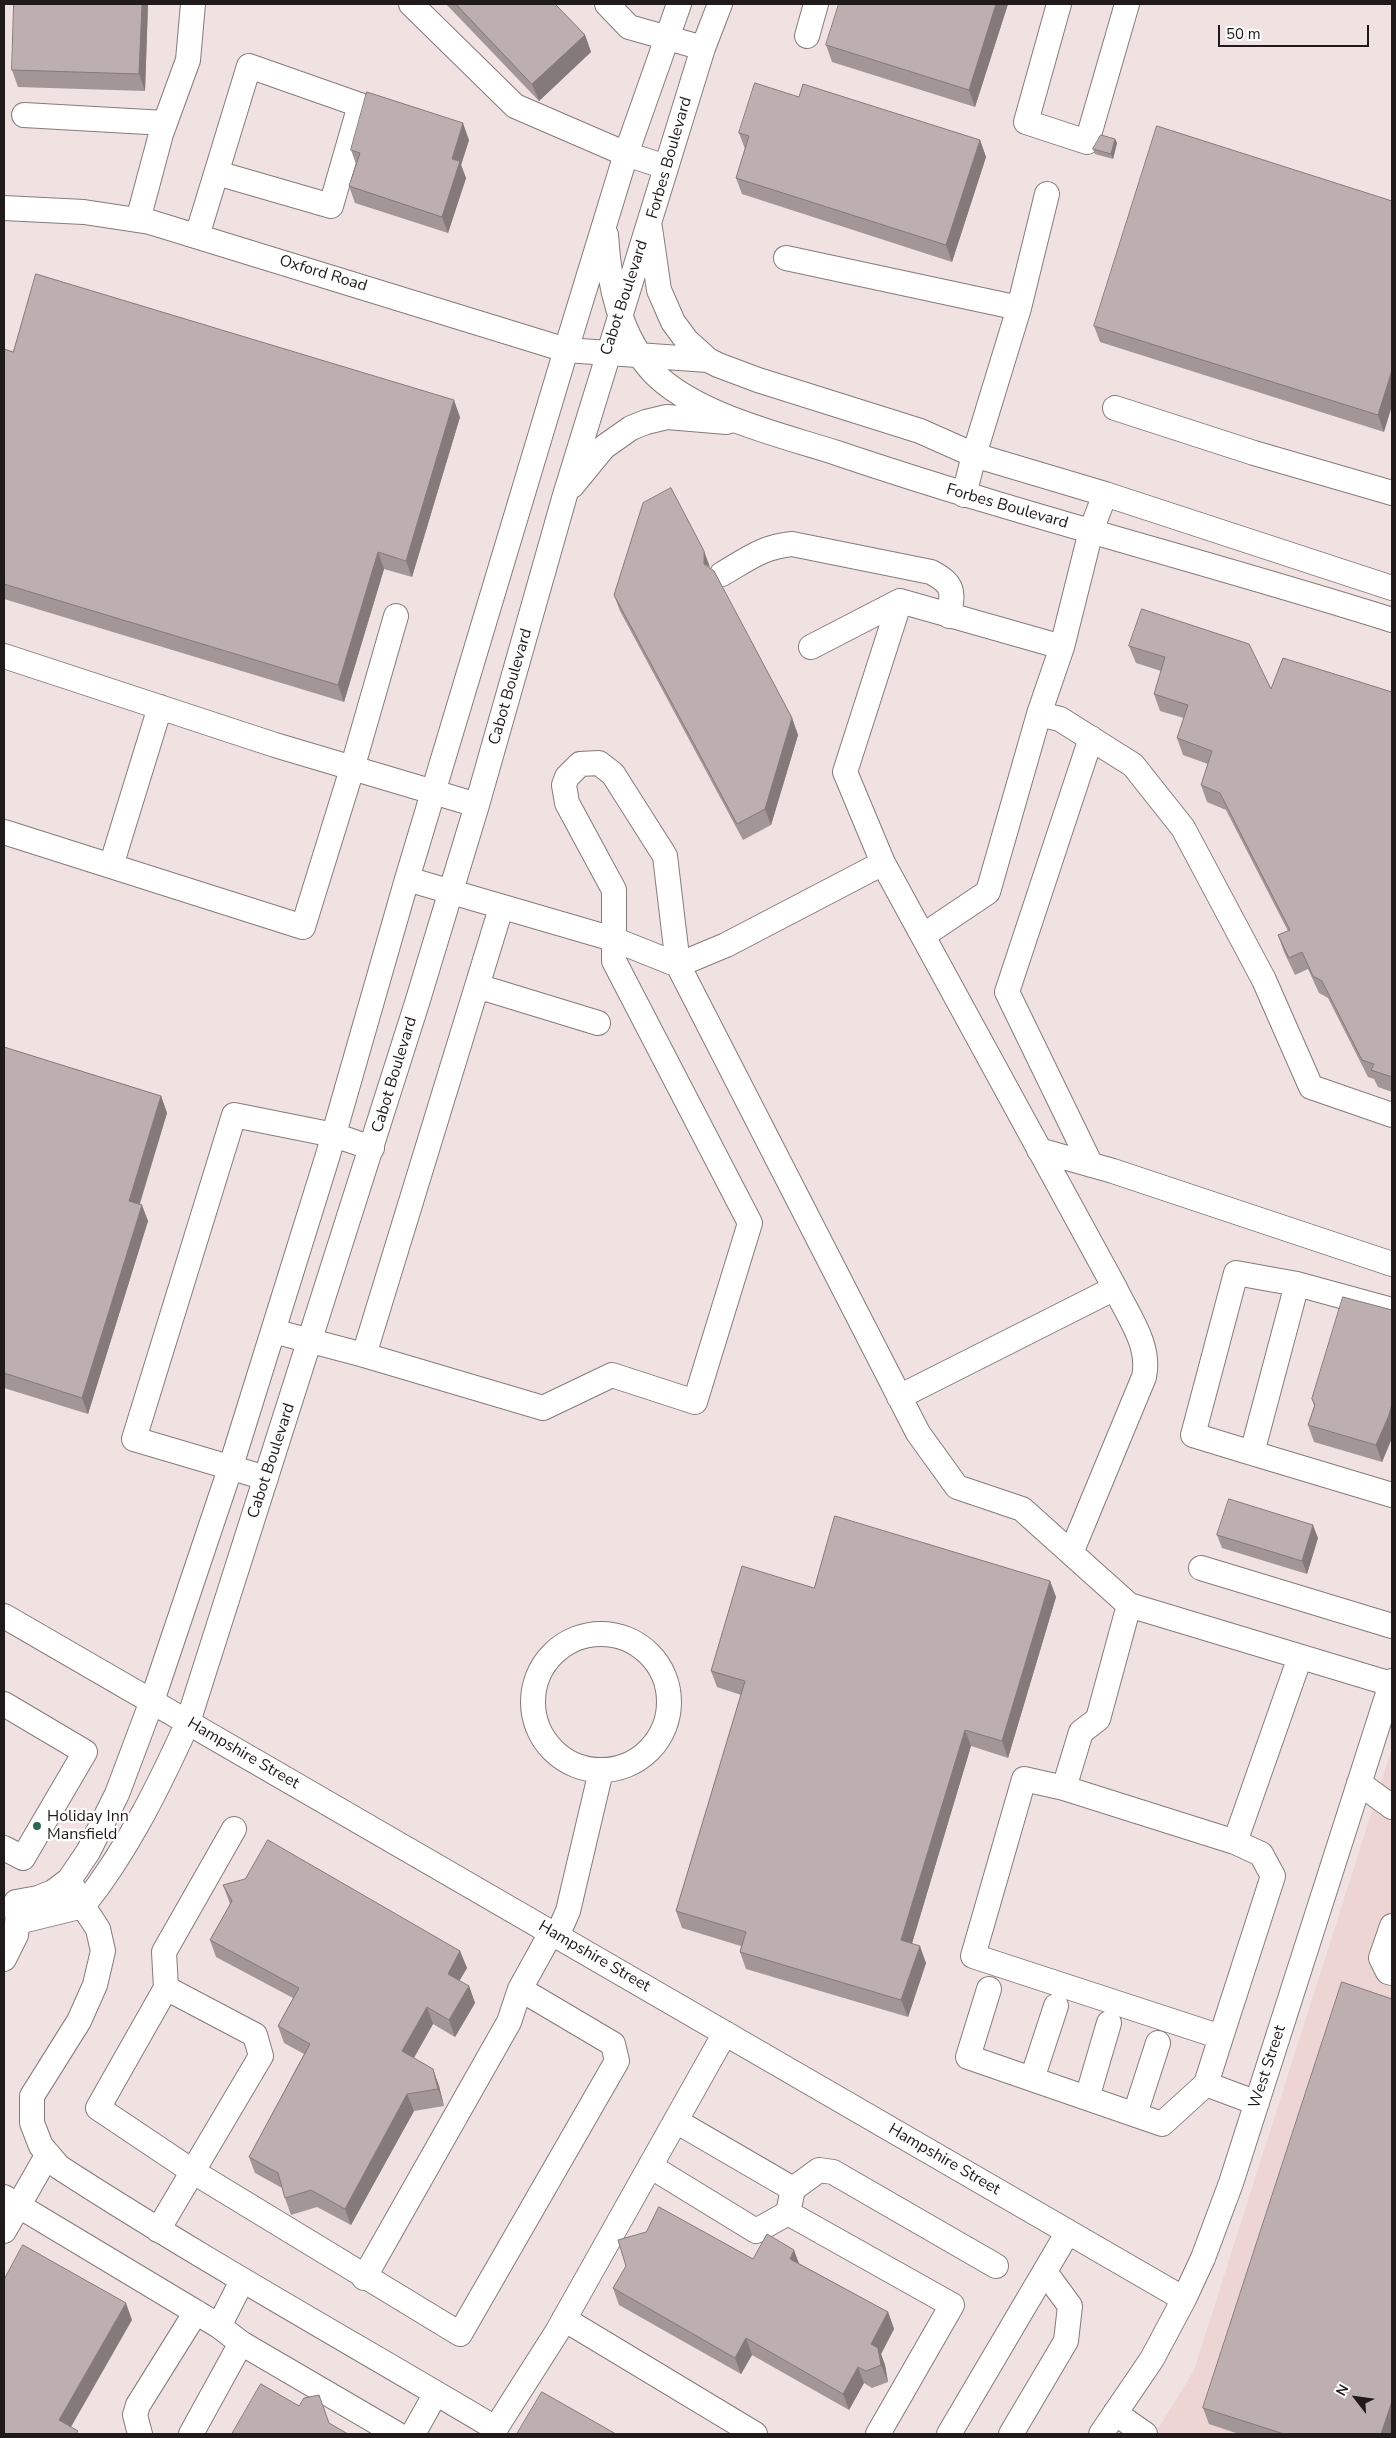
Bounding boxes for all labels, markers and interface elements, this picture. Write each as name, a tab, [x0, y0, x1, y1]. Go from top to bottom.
scale bar	[1221, 15, 1372, 47]
text: 50 m	[1226, 24, 1261, 44]
street label: Forbes Boulevard	[643, 95, 697, 221]
street label: Cabot Boulevard	[597, 238, 653, 358]
street label: Oxford Road	[277, 252, 369, 296]
street label: Forbes Boulevard	[944, 480, 1070, 534]
street label: Cabot Boulevard	[485, 627, 537, 747]
street label: Cabot Boulevard	[368, 1015, 422, 1135]
street label: Cabot Boulevard	[244, 1401, 300, 1521]
street label: Hampshire Street	[184, 1714, 302, 1794]
place label: Holiday Inn Mansfield	[47, 1807, 129, 1845]
marker: Holiday Inn Mansfield	[31, 1820, 43, 1832]
street label: Hampshire Street	[535, 1917, 653, 1997]
street label: West Street	[1246, 2023, 1290, 2111]
street label: Hampshire Street	[885, 2120, 1003, 2200]
north arrow	[1331, 2373, 1381, 2423]
text: N	[1332, 2381, 1353, 2400]

